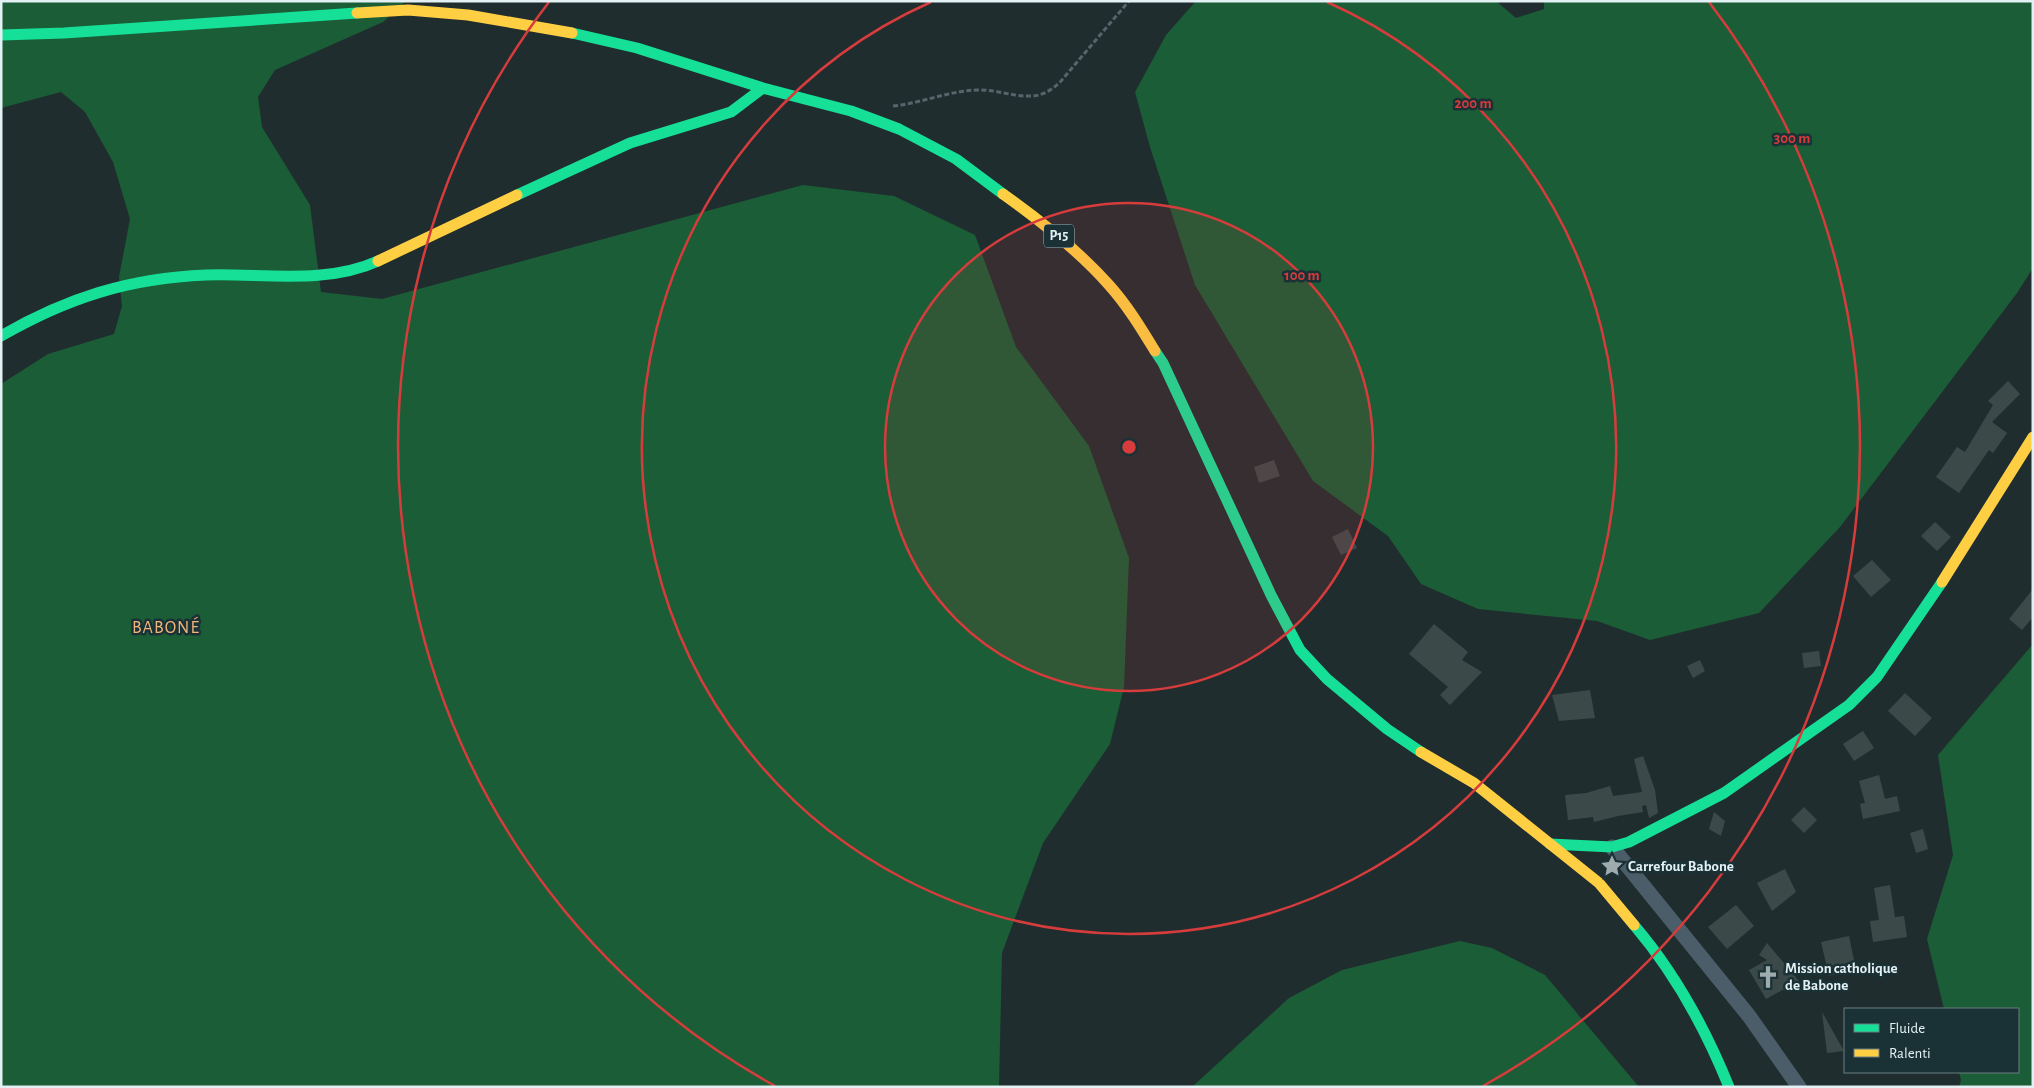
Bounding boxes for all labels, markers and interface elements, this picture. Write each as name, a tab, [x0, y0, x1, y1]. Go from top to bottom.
text: 200 m	[1454, 96, 1492, 111]
text: 300 m	[1774, 131, 1810, 146]
road number: P15	[1044, 225, 1074, 248]
text: 100 m	[1284, 268, 1320, 283]
centre of rings	[1120, 438, 1138, 456]
district label: BABONÉ	[132, 616, 200, 637]
place icon: Carrefour Babone	[1599, 853, 1625, 879]
place label: Carrefour Babone	[1628, 859, 1734, 874]
place label: Mission catholique de Babone	[1785, 961, 1898, 993]
church icon: Mission catholique de Babone	[1755, 964, 1781, 990]
legend	[1844, 1008, 2019, 1073]
text: Fluide	[1889, 1021, 1925, 1036]
text: Ralenti	[1889, 1046, 1931, 1061]

